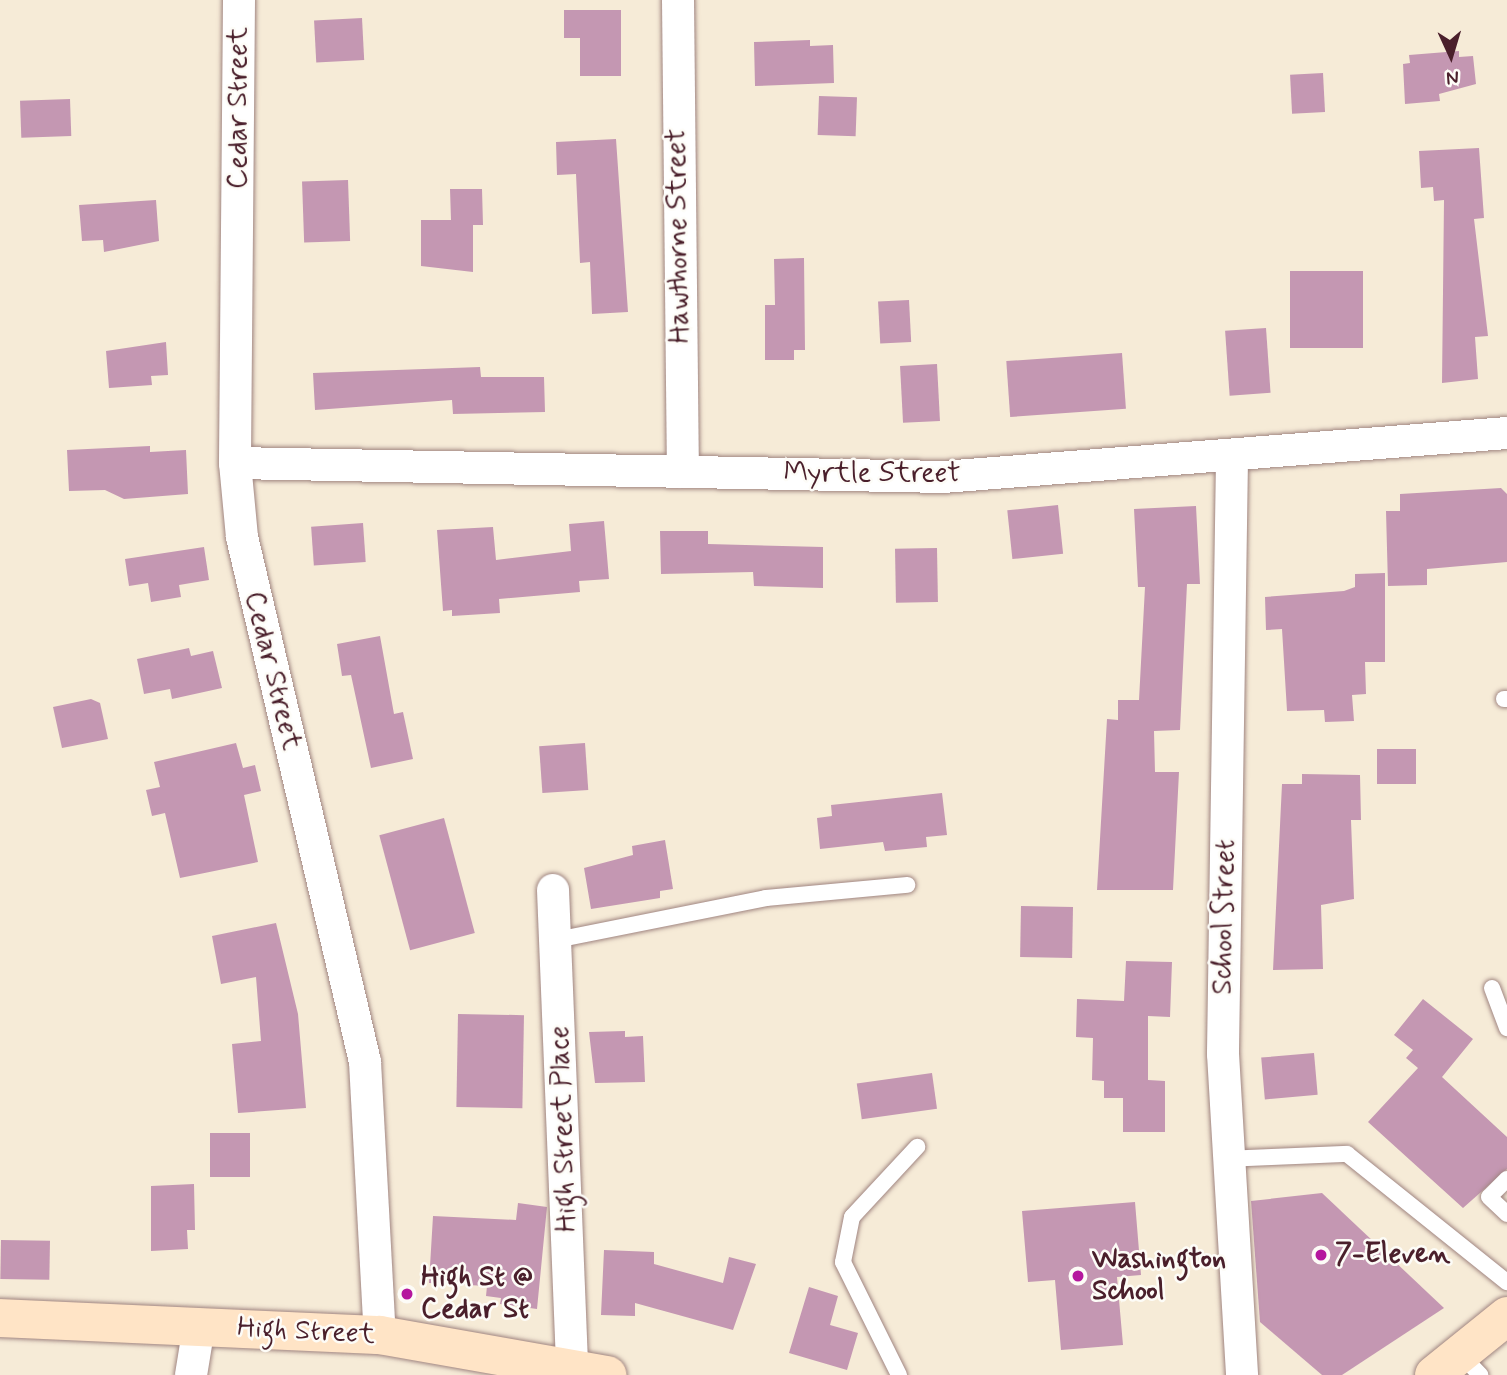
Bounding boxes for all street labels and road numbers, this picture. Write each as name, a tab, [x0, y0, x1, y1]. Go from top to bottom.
street label: Cedar Street	[222, 27, 256, 189]
street label: Hawthorne Street	[660, 129, 698, 343]
street label: Myrtle Street	[784, 457, 960, 491]
street label: Cedar Street	[236, 588, 308, 754]
street label: School Street	[1207, 837, 1243, 997]
street label: High Street Place	[544, 1025, 584, 1233]
street label: High Street	[236, 1312, 376, 1352]

